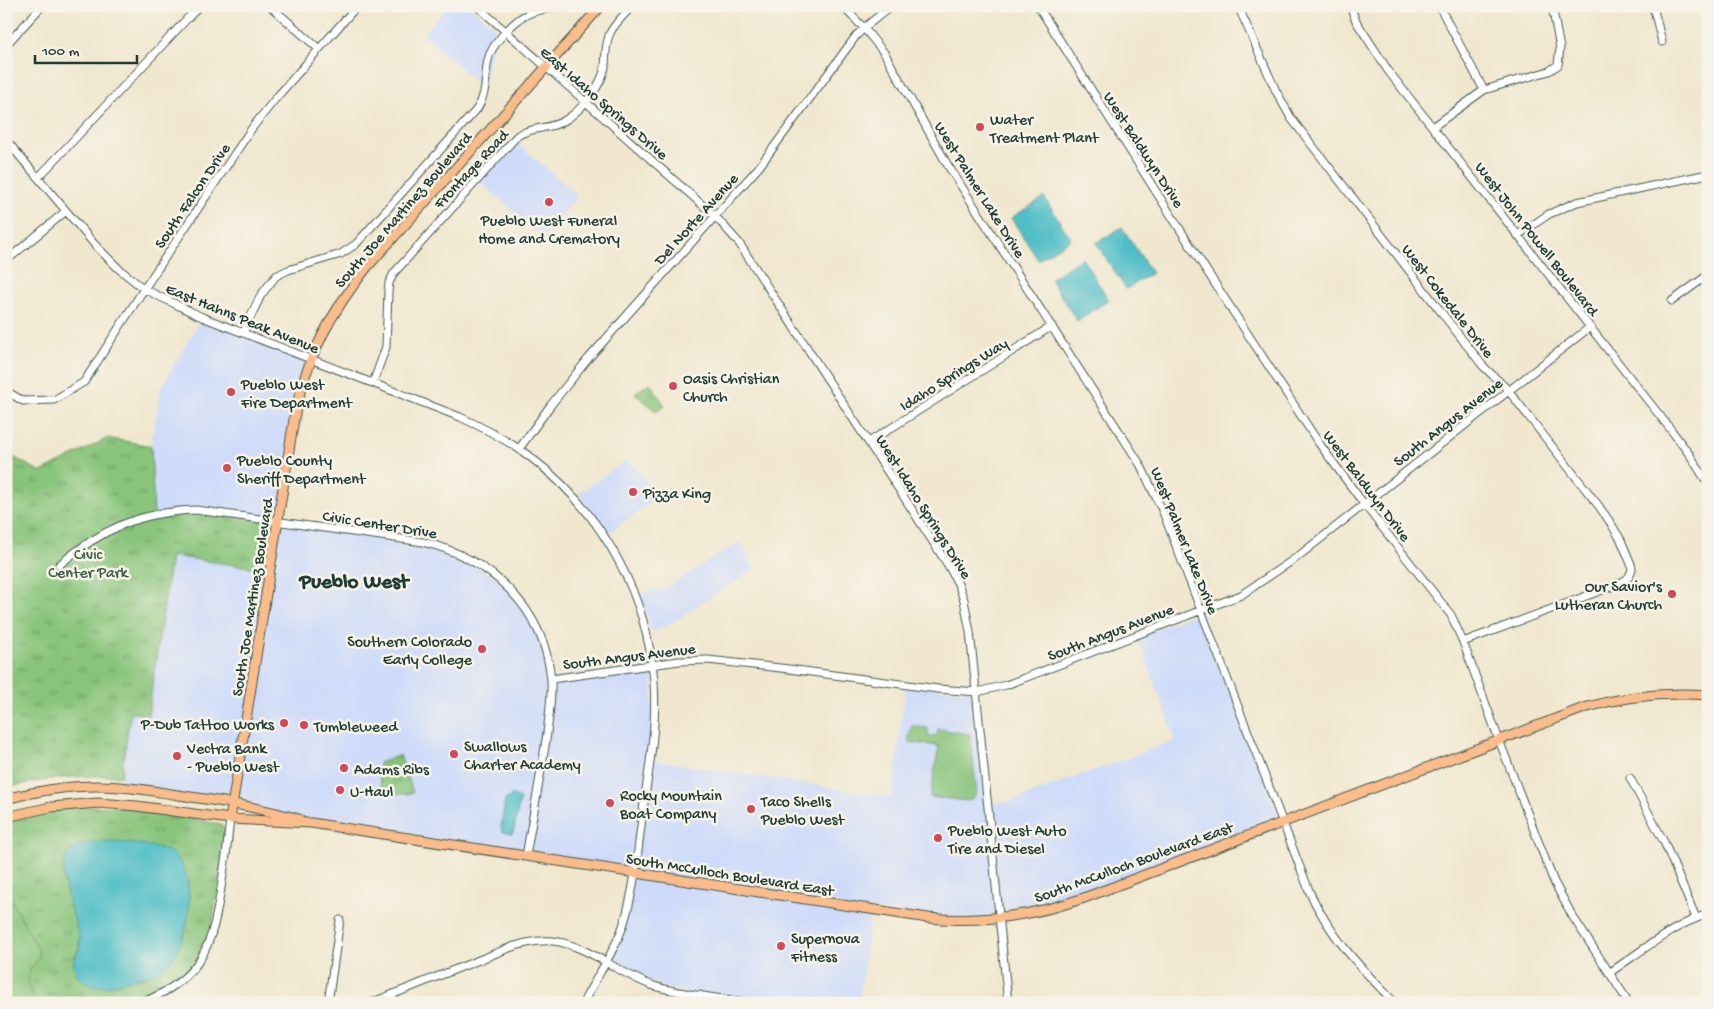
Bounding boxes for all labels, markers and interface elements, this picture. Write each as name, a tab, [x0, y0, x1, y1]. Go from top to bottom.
scale bar	[35, 32, 138, 64]
text: 100 m	[41, 43, 80, 61]
street label: East Idaho Springs Drive	[535, 44, 671, 166]
street label: West Baldwyn Drive	[1097, 89, 1187, 213]
place label: Water Treatment Plant	[989, 112, 1100, 149]
street label: West Palmer Lake Drive	[928, 119, 1028, 263]
marker: Water Treatment Plant	[974, 121, 986, 133]
street label: Frontage Road	[430, 126, 515, 215]
street label: South Joe Martinez Boulevard	[332, 128, 479, 293]
street label: South Falcon Drive	[152, 140, 237, 253]
street label: West John Powell Boulevard	[1469, 159, 1602, 322]
street label: Del Norte Avenue	[651, 170, 744, 271]
marker: Pueblo West Funeral Home and Crematory	[543, 196, 555, 208]
place label: Pueblo West Funeral Home and Crematory	[478, 213, 620, 250]
street label: West Cokedale Drive	[1396, 241, 1497, 363]
street label: East Hahns Peak Avenue	[162, 281, 322, 360]
street label: Idaho Springs Way	[897, 335, 1013, 417]
place label: Oasis Christian Church	[683, 371, 780, 408]
street label: South Angus Avenue	[1391, 375, 1508, 472]
place label: Pueblo West Fire Department	[240, 377, 353, 414]
marker: Oasis Christian Church	[667, 380, 679, 392]
marker: Pueblo West Fire Department	[225, 386, 237, 398]
street label: West Baldwyn Drive	[1317, 428, 1414, 547]
street label: West Idaho Springs Drive	[870, 432, 975, 584]
place label: Pueblo County Sheriff Department	[236, 453, 367, 490]
marker: Pueblo County Sheriff Department	[221, 462, 233, 474]
street label: West Palmer Lake Drive	[1145, 465, 1221, 618]
marker: Pizza King	[627, 486, 639, 498]
place label: Pizza King	[642, 486, 711, 505]
street label: South Joe Martinez Boulevard	[229, 496, 280, 698]
street label: Civic Center Drive	[321, 508, 439, 545]
park label: Civic Center Park	[48, 547, 130, 584]
district label: Pueblo West	[299, 571, 411, 596]
place label: Our Savior's Lutheran Church	[1555, 579, 1663, 616]
marker: Our Savior's Lutheran Church	[1666, 588, 1678, 600]
street label: South Angus Avenue	[1045, 601, 1178, 667]
place label: Southern Colorado Early College	[347, 634, 473, 671]
street label: South Angus Avenue	[562, 641, 698, 676]
marker: Southern Colorado Early College	[476, 643, 488, 655]
place label: P-Dub Tattoo Works	[140, 717, 275, 736]
marker: P-Dub Tattoo Works	[278, 717, 290, 729]
marker: Tumbleweed	[298, 719, 310, 731]
place label: Tumbleweed	[313, 719, 399, 738]
place label: Swallows Charter Academy	[464, 739, 581, 776]
place label: Vectra Bank - Pueblo West	[186, 741, 280, 778]
marker: Swallows Charter Academy	[448, 748, 460, 760]
marker: Vectra Bank - Pueblo West	[171, 750, 183, 762]
marker: Adams Ribs	[338, 762, 350, 774]
place label: Adams Ribs	[354, 762, 430, 781]
marker: U-Haul	[334, 784, 346, 796]
place label: U-Haul	[350, 784, 393, 803]
place label: Rocky Mountain Boat Company	[619, 788, 722, 825]
place label: Taco Shells Pueblo West	[760, 794, 845, 831]
marker: Rocky Mountain Boat Company	[604, 797, 616, 809]
marker: Taco Shells Pueblo West	[745, 803, 757, 815]
street label: South McCulloch Boulevard East	[1032, 819, 1237, 909]
place label: Pueblo West Auto Tire and Diesel	[947, 823, 1067, 860]
marker: Pueblo West Auto Tire and Diesel	[932, 832, 944, 844]
street label: South McCulloch Boulevard East	[624, 851, 836, 902]
place label: Supernova Fitness	[790, 931, 861, 968]
marker: Supernova Fitness	[775, 940, 787, 952]

